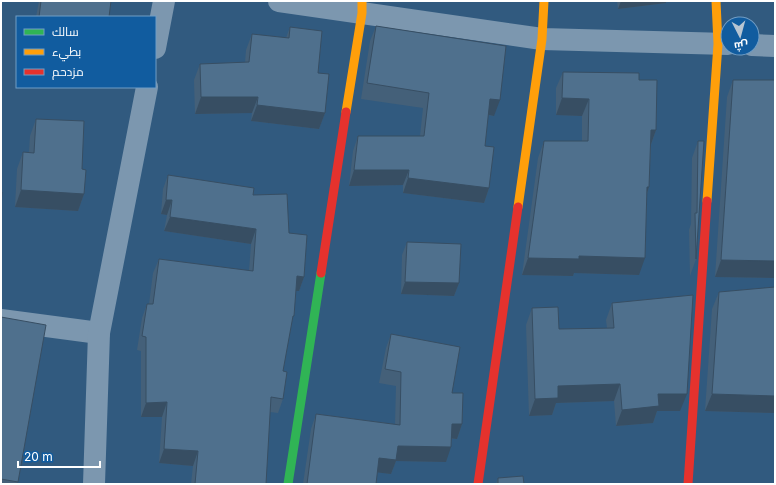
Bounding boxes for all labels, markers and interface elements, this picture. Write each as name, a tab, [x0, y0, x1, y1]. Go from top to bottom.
legend	[16, 16, 156, 88]
north arrow	[720, 16, 760, 56]
text: سالك	[52, 24, 79, 39]
text: ش	[733, 38, 749, 54]
text: بطيء	[52, 44, 81, 62]
text: مزدحم	[52, 64, 84, 80]
scale bar	[18, 443, 100, 469]
text: 20 m	[24, 449, 53, 464]

